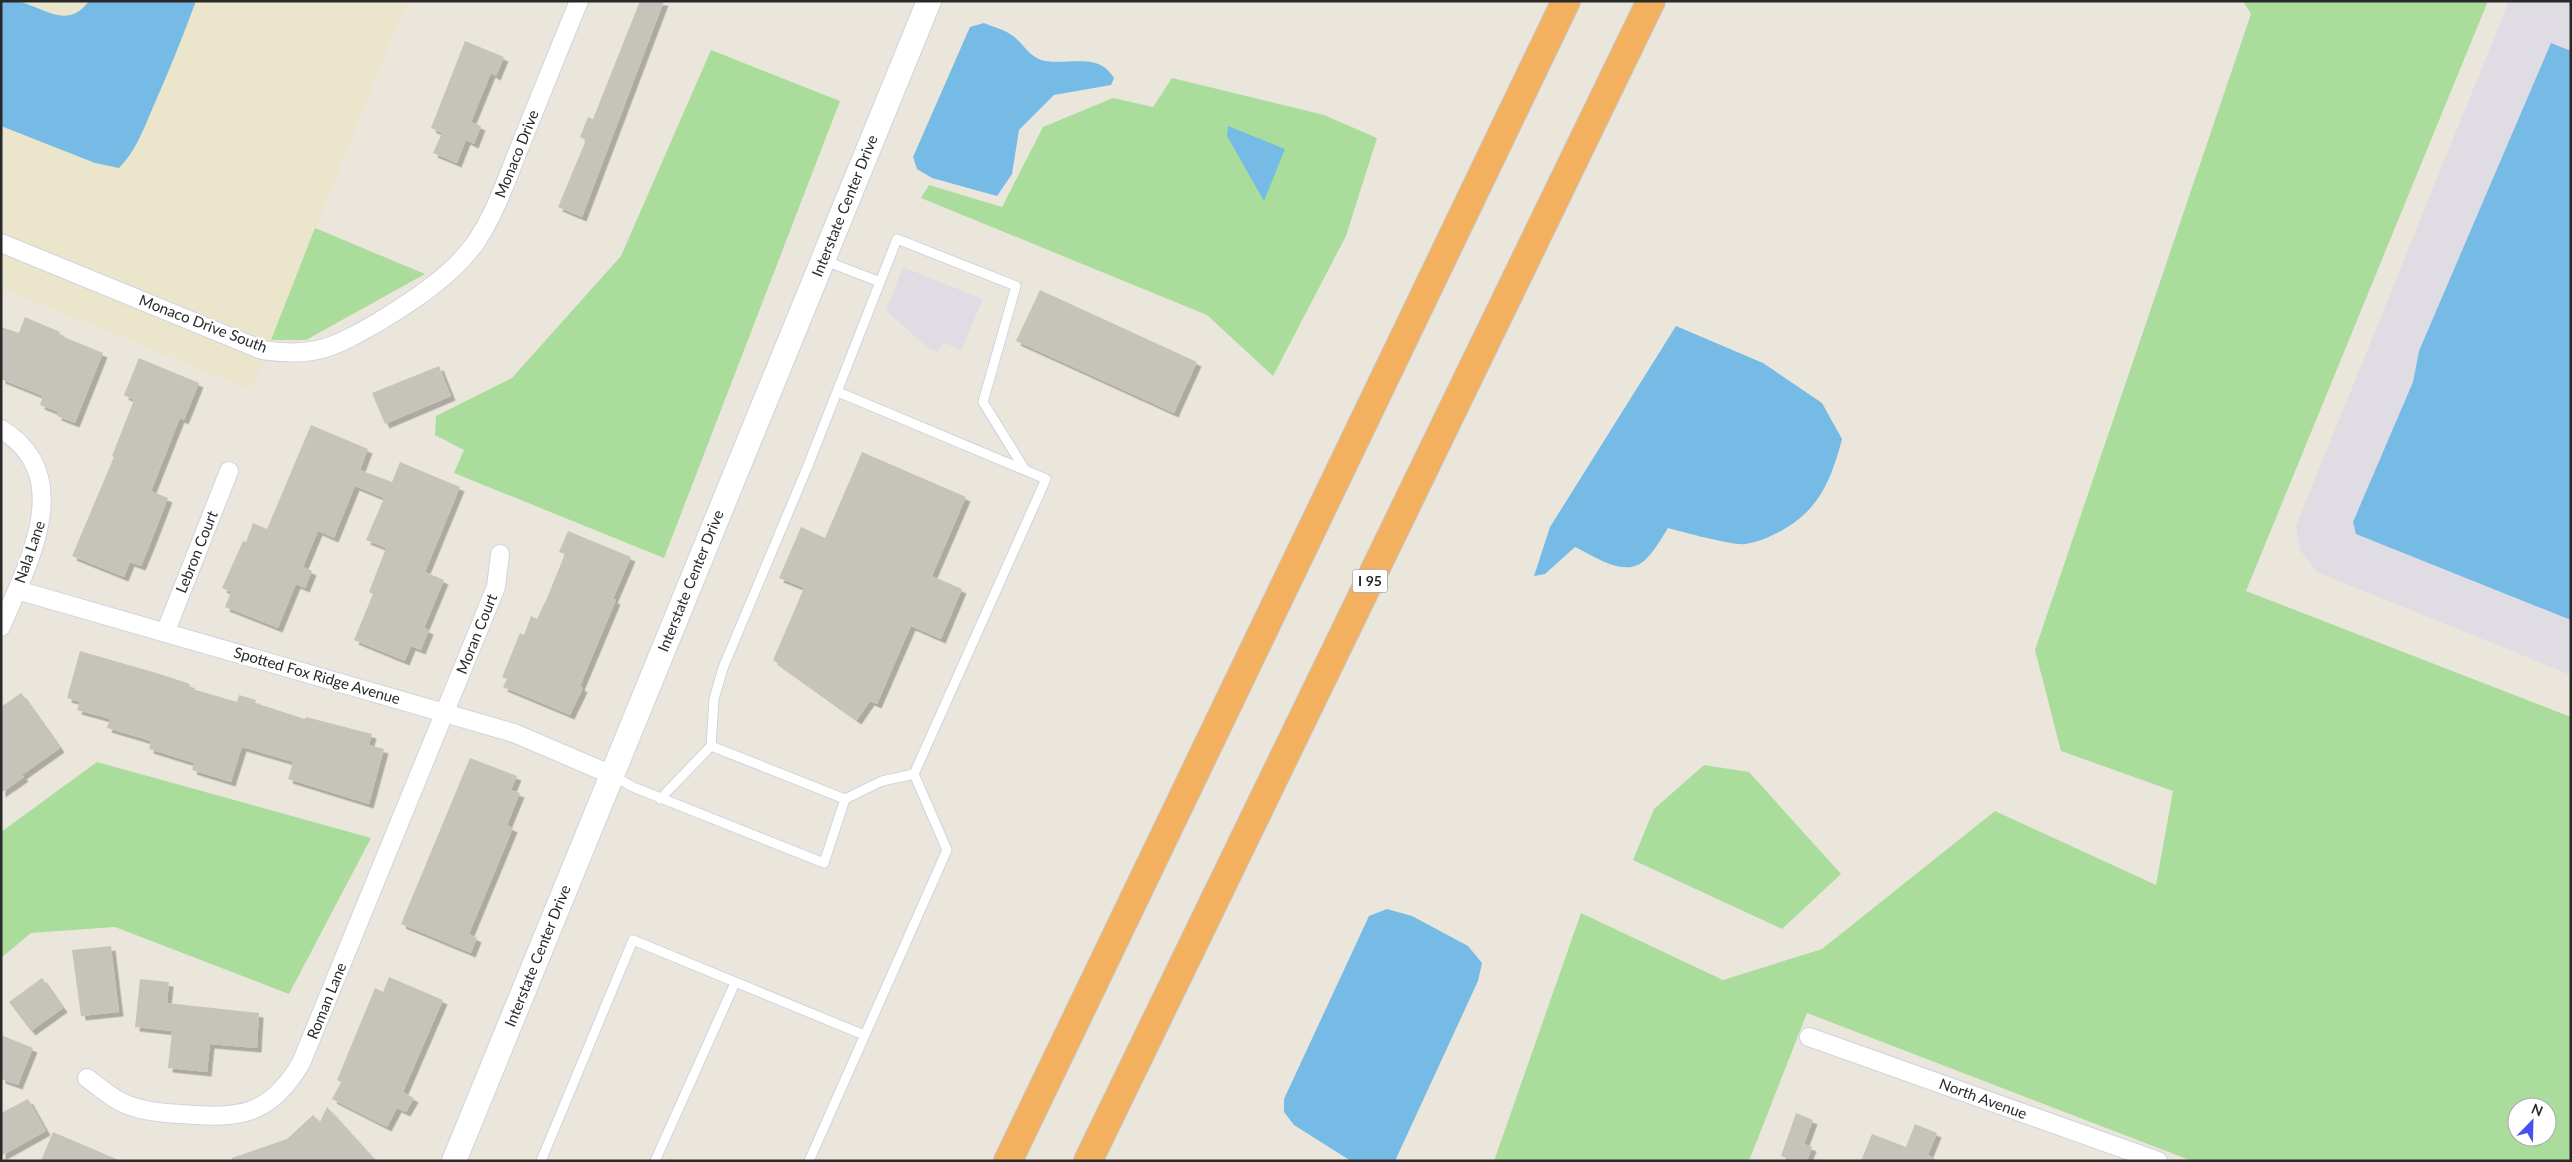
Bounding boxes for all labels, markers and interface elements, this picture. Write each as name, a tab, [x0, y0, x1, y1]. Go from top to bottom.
street label: Monaco Drive	[490, 107, 542, 200]
street label: Interstate Center Drive	[807, 132, 881, 279]
street label: Monaco Drive South	[137, 290, 270, 356]
street label: Lebron Court	[171, 507, 221, 595]
street label: Interstate Center Drive	[653, 507, 727, 654]
street label: Nala Lane	[10, 518, 48, 585]
road number: I 95	[1352, 570, 1388, 592]
street label: Moran Court	[452, 590, 501, 676]
street label: Spotted Fox Ridge Avenue	[232, 643, 403, 707]
street label: Interstate Center Drive	[500, 882, 574, 1029]
street label: Roman Lane	[303, 960, 350, 1041]
street label: North Avenue	[1937, 1074, 2030, 1122]
north arrow	[2507, 1097, 2557, 1147]
text: N	[2529, 1100, 2546, 1120]

